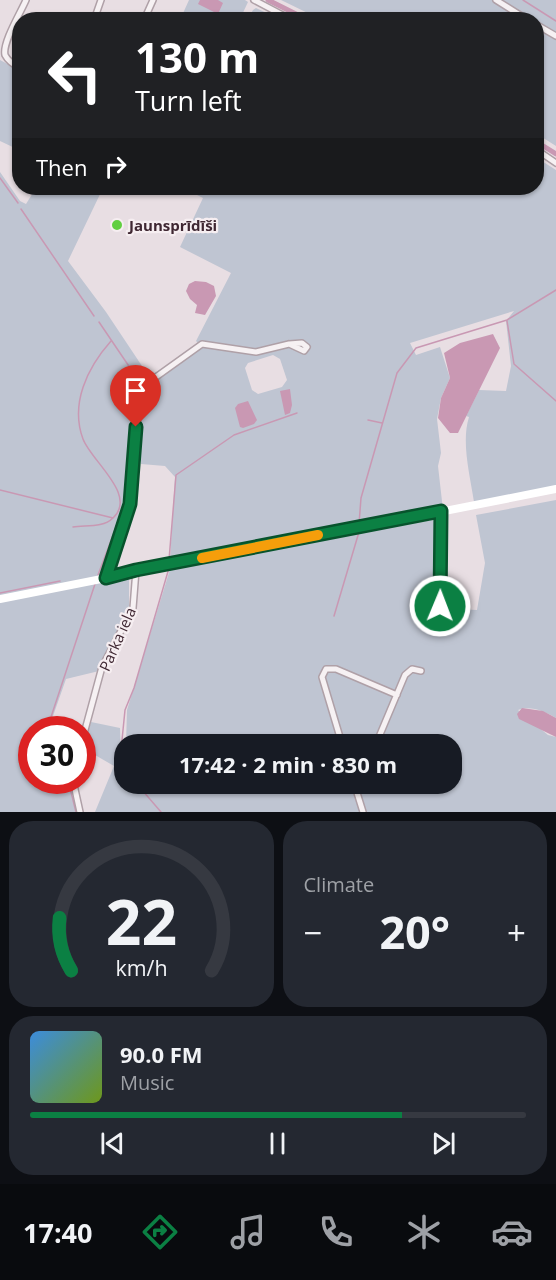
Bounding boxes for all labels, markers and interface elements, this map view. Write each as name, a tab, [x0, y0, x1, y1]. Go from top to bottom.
text: 130 m	[135, 28, 259, 85]
icon: left	[36, 36, 114, 114]
text: Turn left	[135, 82, 242, 119]
icon: right	[99, 150, 132, 183]
text: Then	[36, 152, 87, 182]
place label: Jaunsprīdīši	[127, 215, 217, 235]
marker: Jaunsprīdīši	[110, 218, 124, 232]
pin	[110, 365, 161, 427]
icon: arrive	[119, 374, 152, 407]
position arrow	[408, 574, 472, 638]
street label: Parka iela	[94, 604, 140, 674]
speed limit sign: 30	[18, 716, 96, 794]
text: 17:42 · 2 min · 830 m	[179, 749, 397, 779]
text: Climate	[304, 871, 374, 898]
text: 22	[106, 878, 177, 963]
text: 20°	[379, 901, 450, 962]
text: −	[304, 910, 322, 955]
text: +	[507, 910, 526, 955]
text: km/h	[115, 953, 167, 982]
text: 90.0 FM	[120, 1039, 203, 1069]
text: Music	[120, 1069, 174, 1096]
icon: previous	[96, 1127, 129, 1160]
icon: pause	[261, 1127, 294, 1160]
icon: next	[427, 1127, 460, 1160]
icon: directions	[139, 1211, 181, 1253]
icon: music	[227, 1211, 269, 1253]
icon: phone	[315, 1211, 357, 1253]
icon: climate	[403, 1211, 445, 1253]
icon: car	[491, 1211, 533, 1253]
text: 17:40	[23, 1214, 92, 1251]

